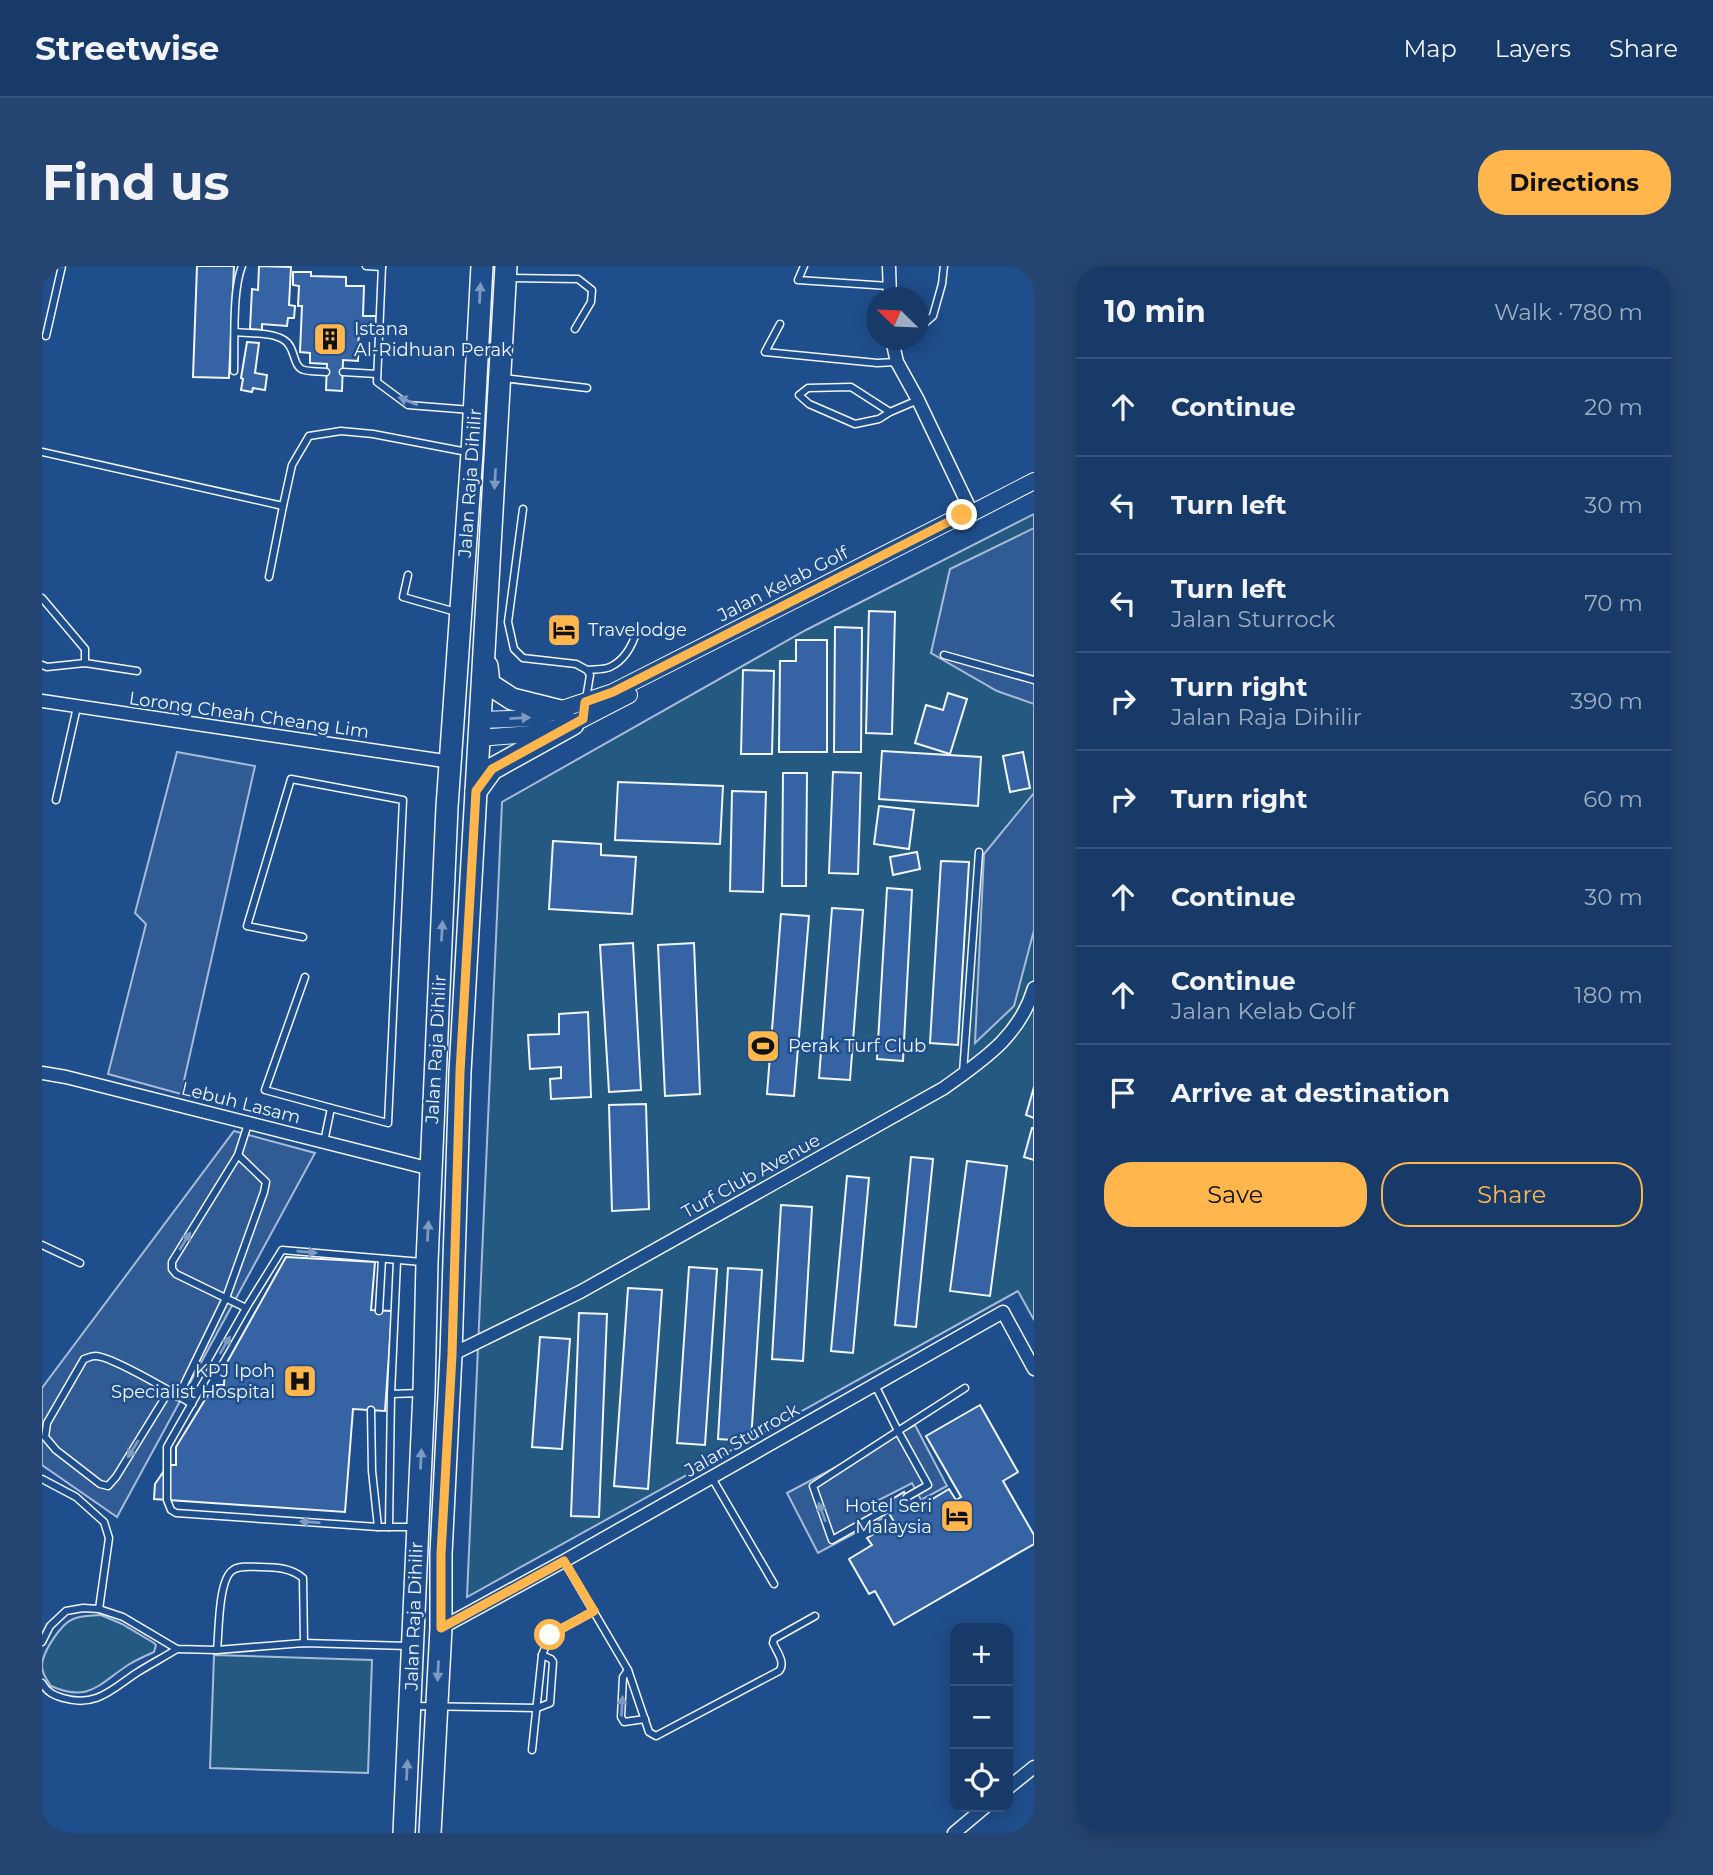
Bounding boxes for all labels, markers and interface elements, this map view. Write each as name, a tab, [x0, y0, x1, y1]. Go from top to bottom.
text: Streetwise	[35, 28, 219, 68]
text: Map	[1403, 34, 1457, 63]
text: Layers	[1495, 34, 1571, 63]
text: Share	[1609, 34, 1678, 63]
button: Directions	[1478, 150, 1671, 215]
text: Find us	[42, 153, 230, 212]
one-way arrow	[475, 282, 486, 304]
north arrow	[866, 287, 929, 350]
text: 10 min	[1104, 293, 1206, 330]
text: Walk · 780 m	[1494, 298, 1643, 326]
place label: Istana Al-Ridhuan Perak	[354, 318, 512, 361]
building icon: Istana Al-Ridhuan Perak	[311, 320, 349, 358]
icon: ahead	[1104, 388, 1142, 426]
text: Continue	[1171, 391, 1296, 423]
text: 20 m	[1584, 393, 1643, 421]
one-way arrow	[397, 396, 418, 407]
street label: Jalan Raja Dihilir	[454, 408, 486, 559]
one-way arrow	[489, 468, 500, 490]
icon: left	[1104, 486, 1142, 524]
text: Turn left	[1171, 489, 1287, 521]
text: 30 m	[1584, 491, 1643, 519]
route end	[946, 499, 977, 530]
street label: Jalan Kelab Golf	[713, 541, 853, 627]
text: Turn left	[1171, 573, 1287, 605]
icon: left	[1104, 584, 1142, 622]
text: 70 m	[1584, 589, 1643, 617]
text: Jalan Sturrock	[1171, 605, 1335, 633]
hotel icon: Travelodge	[545, 611, 583, 649]
place label: Travelodge	[588, 619, 687, 641]
text: Turn right	[1171, 671, 1307, 703]
icon: right	[1104, 682, 1142, 720]
street label: Lorong Cheah Cheang Lim	[128, 687, 370, 743]
text: 390 m	[1570, 687, 1643, 715]
text: Jalan Raja Dihilir	[1171, 703, 1362, 731]
one-way arrow	[510, 713, 532, 724]
icon: right	[1104, 780, 1142, 818]
text: Turn right	[1171, 783, 1307, 815]
text: 60 m	[1583, 785, 1643, 813]
icon: ahead	[1104, 878, 1142, 916]
text: Continue	[1171, 881, 1296, 913]
text: 30 m	[1584, 883, 1643, 911]
one-way arrow	[436, 919, 447, 941]
text: Continue	[1171, 965, 1296, 997]
street label: Jalan Raja Dihilir	[421, 974, 451, 1125]
icon: ahead	[1104, 976, 1142, 1014]
text: 180 m	[1574, 981, 1643, 1009]
text: Jalan Kelab Golf	[1171, 997, 1355, 1025]
sports icon: Perak Turf Club	[744, 1027, 782, 1065]
place label: Perak Turf Club	[788, 1035, 926, 1057]
icon: arrive	[1104, 1074, 1142, 1112]
text: Arrive at destination	[1171, 1077, 1450, 1109]
street label: Lebuh Lasam	[179, 1078, 303, 1128]
street label: Turf Club Avenue	[678, 1129, 824, 1223]
button: Save	[1104, 1162, 1367, 1227]
button: Share	[1381, 1162, 1643, 1227]
one-way arrow	[423, 1220, 434, 1242]
one-way arrow	[178, 1232, 191, 1251]
one-way arrow	[296, 1247, 318, 1258]
one-way arrow	[219, 1335, 231, 1355]
place label: KPJ Ipoh Specialist Hospital	[111, 1360, 275, 1403]
hospital icon: KPJ Ipoh Specialist Hospital	[281, 1362, 319, 1400]
street label: Jalan Sturrock	[680, 1398, 803, 1482]
one-way arrow	[127, 1440, 140, 1459]
one-way arrow	[415, 1447, 426, 1469]
place label: Hotel Seri Malaysia	[845, 1495, 932, 1538]
hotel icon: Hotel Seri Malaysia	[938, 1497, 976, 1535]
one-way arrow	[816, 1501, 827, 1522]
one-way arrow	[299, 1516, 321, 1527]
street label: Jalan Raja Dihilir	[400, 1541, 428, 1692]
route start	[534, 1619, 565, 1650]
map controls	[950, 1623, 1013, 1812]
button: +	[950, 1623, 1013, 1686]
one-way arrow	[432, 1660, 443, 1682]
button: −	[950, 1686, 1013, 1749]
one-way arrow	[616, 1695, 627, 1717]
button: locate	[950, 1749, 1013, 1812]
one-way arrow	[402, 1758, 413, 1780]

